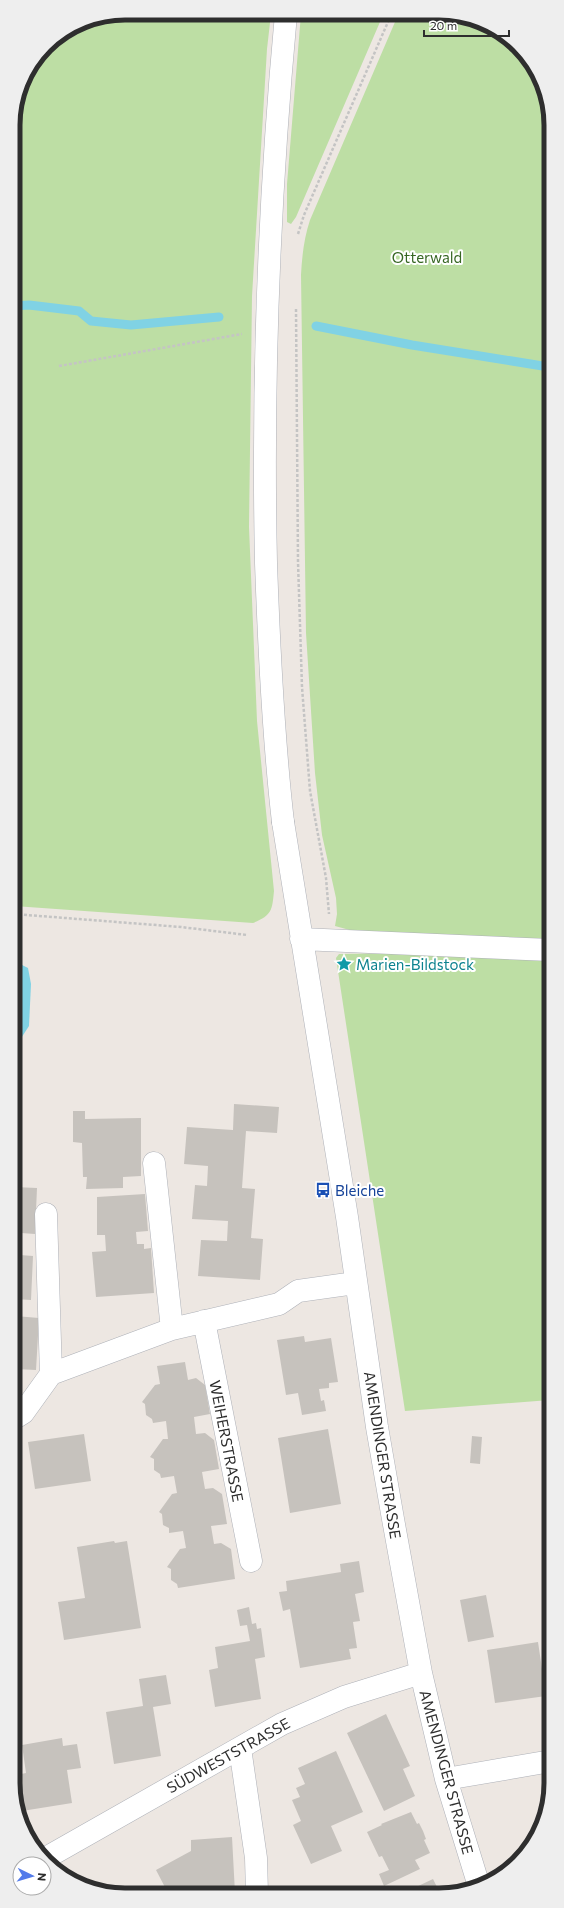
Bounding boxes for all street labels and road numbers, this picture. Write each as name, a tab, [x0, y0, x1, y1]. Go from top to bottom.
street label: AMENDINGER STRASSE	[361, 1370, 405, 1540]
street label: WEIHERSTRASSE	[206, 1379, 248, 1504]
street label: AMENDINGER STRASSE	[416, 1688, 478, 1856]
street label: SÜDWESTSTRASSE	[163, 1714, 293, 1796]

